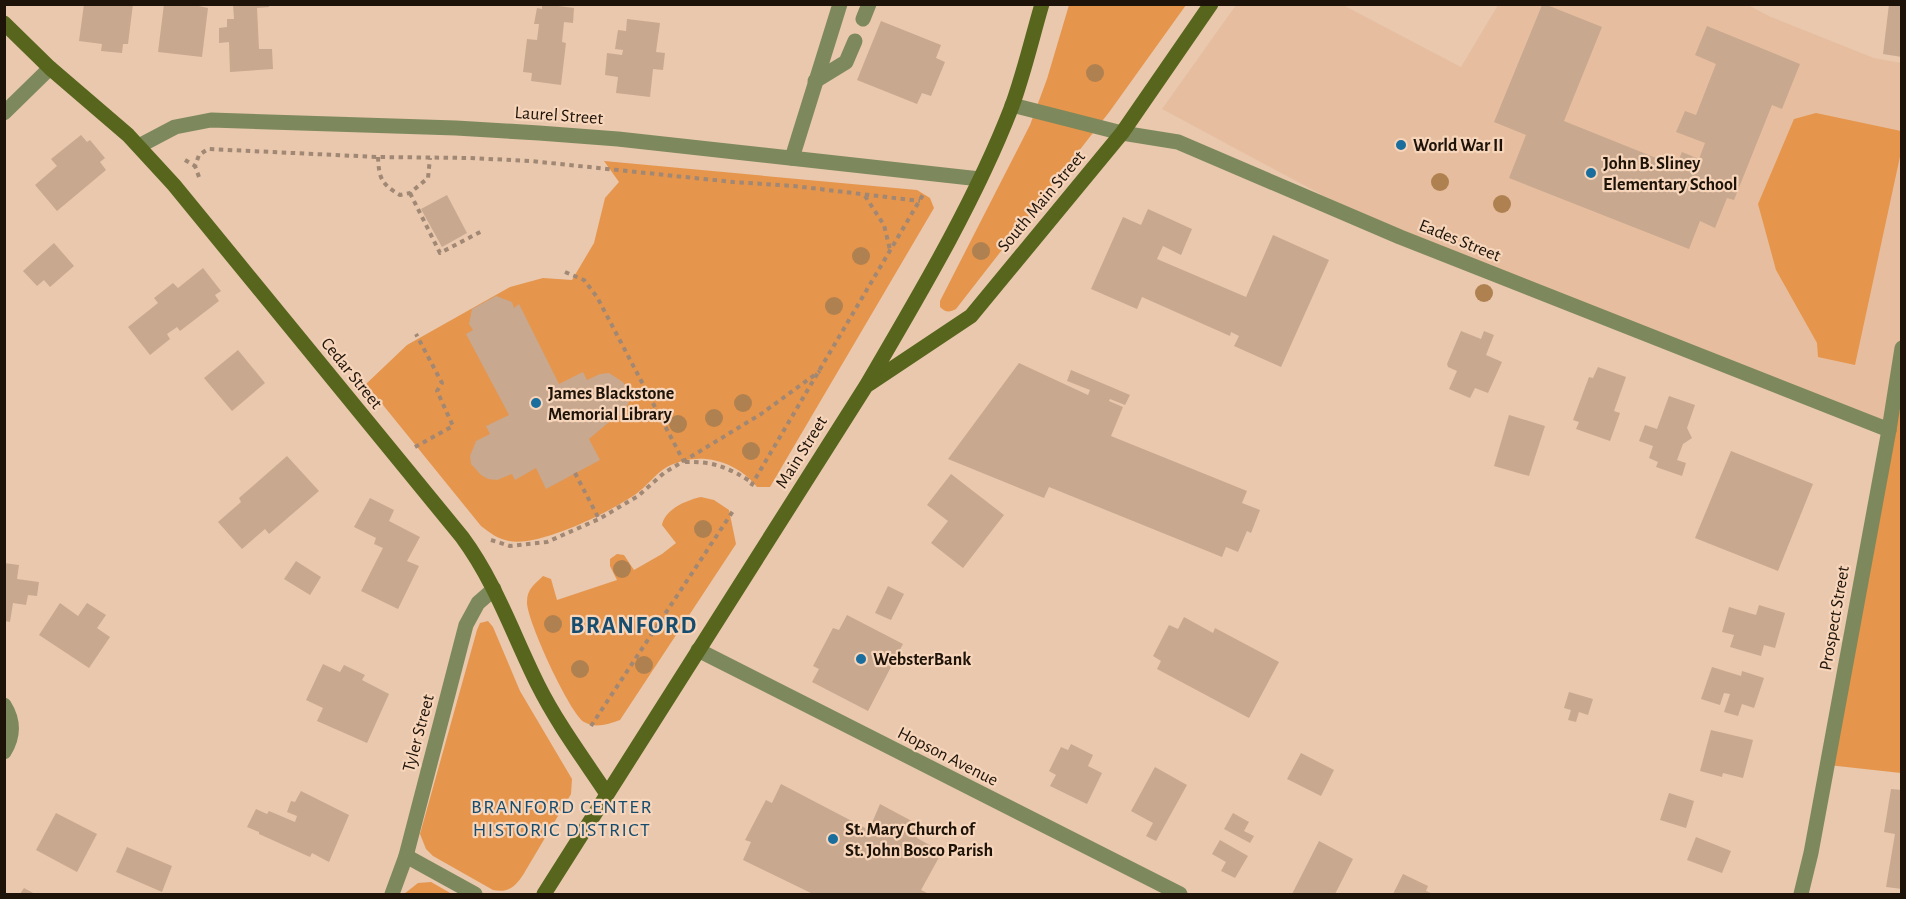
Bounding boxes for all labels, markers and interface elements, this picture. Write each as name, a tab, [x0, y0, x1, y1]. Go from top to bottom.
street label: Laurel Street	[514, 104, 604, 128]
place label: World War II	[1413, 137, 1504, 155]
marker: World War II	[1394, 138, 1408, 152]
street label: South Main Street	[995, 148, 1089, 256]
place label: John B. Sliney Elementary School	[1603, 155, 1738, 194]
marker: John B. Sliney Elementary School	[1584, 166, 1598, 180]
street label: Eades Street	[1416, 216, 1503, 266]
street label: Cedar Street	[317, 335, 385, 413]
place label: James Blackstone Memorial Library	[548, 385, 674, 424]
marker: James Blackstone Memorial Library	[529, 396, 543, 410]
street label: Main Street	[773, 413, 831, 492]
street label: Prospect Street	[1817, 564, 1853, 672]
district label: BRANFORD	[570, 614, 698, 638]
place label: WebsterBank	[873, 651, 971, 669]
marker: WebsterBank	[854, 652, 868, 666]
street label: Tyler Street	[400, 692, 438, 774]
street label: Hopson Avenue	[894, 724, 1001, 790]
district label: BRANFORD CENTER HISTORIC DISTRICT	[471, 797, 653, 840]
place label: St. Mary Church of St. John Bosco Parish	[845, 821, 993, 860]
marker: St. Mary Church of St. John Bosco Parish	[826, 832, 840, 846]

